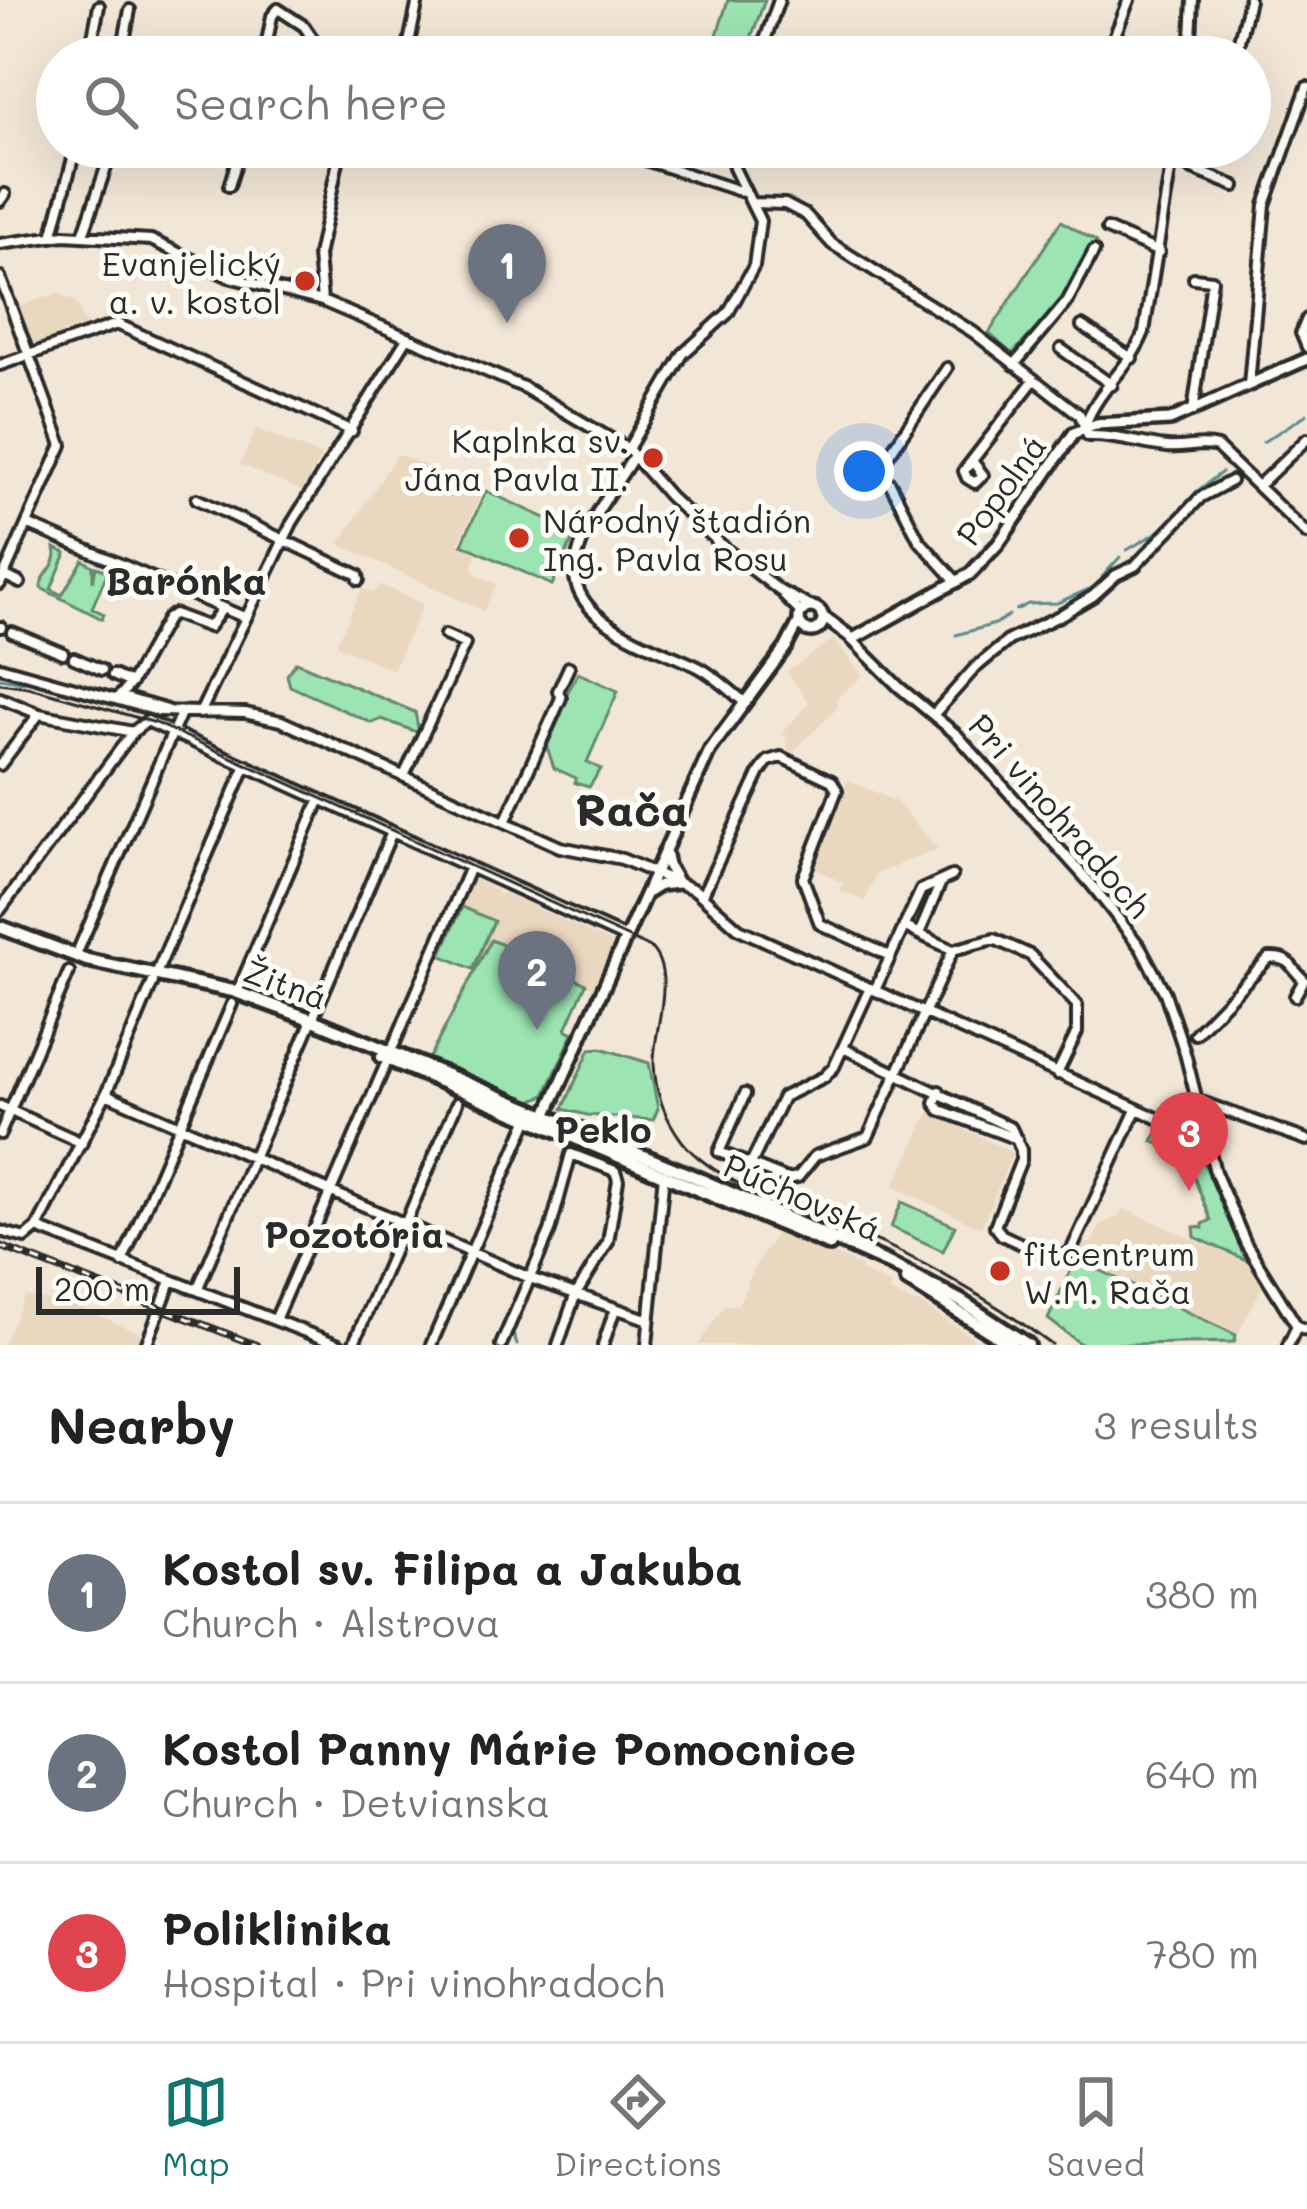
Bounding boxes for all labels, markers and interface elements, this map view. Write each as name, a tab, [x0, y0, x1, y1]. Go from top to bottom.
search box	[36, 36, 1271, 168]
icon: search	[78, 69, 144, 135]
text: Search here	[174, 73, 448, 131]
pin: 1	[468, 224, 546, 323]
place label: Evanjelický a. v. kostol	[102, 241, 281, 322]
marker: Evanjelický a. v. kostol	[292, 268, 318, 294]
place label: Kaplnka sv. Jána Pavla II.	[405, 418, 629, 499]
street label: Popolná	[945, 425, 1055, 553]
your location	[834, 441, 894, 501]
marker: Kaplnka sv. Jána Pavla II.	[640, 445, 666, 471]
place label: Národný štadión Ing. Pavla Rosu	[543, 498, 811, 579]
marker: Národný štadión Ing. Pavla Rosu	[506, 525, 532, 551]
district label: Barónka	[105, 554, 267, 605]
street label: Pri vinohradoch	[960, 704, 1162, 926]
district label: Rača	[575, 779, 689, 837]
pin: 2	[498, 931, 576, 1030]
street label: Žitná	[238, 948, 334, 1018]
pin: 3	[1150, 1092, 1228, 1191]
district label: Peklo	[554, 1105, 652, 1152]
street label: Púchovská	[718, 1142, 888, 1250]
district label: Pozotória	[264, 1210, 444, 1257]
place label: fitcentrum W.M. Rača	[1024, 1231, 1195, 1312]
marker: fitcentrum W.M. Rača	[987, 1258, 1013, 1284]
scale bar	[36, 1261, 240, 1314]
text: 200 m	[54, 1266, 150, 1309]
text: Nearby	[48, 1390, 235, 1457]
text: 3 results	[1094, 1398, 1259, 1449]
text: Kostol sv. Filipa a Jakuba	[162, 1538, 743, 1596]
text: 1	[78, 1567, 96, 1618]
text: 380 m	[1145, 1567, 1259, 1618]
text: Church · Alstrova	[162, 1596, 500, 1647]
text: Kostol Panny Márie Pomocnice	[162, 1718, 856, 1776]
text: 2	[76, 1747, 98, 1798]
text: 640 m	[1145, 1747, 1259, 1798]
text: Church · Detvianska	[162, 1776, 550, 1827]
text: Poliklinika	[162, 1898, 392, 1956]
text: 3	[75, 1927, 99, 1978]
text: 780 m	[1146, 1927, 1259, 1978]
text: Hospital · Pri vinohradoch	[162, 1956, 665, 2007]
tab: Map	[162, 2069, 230, 2184]
tab: Directions	[554, 2069, 722, 2184]
tab: Saved	[1047, 2069, 1145, 2184]

